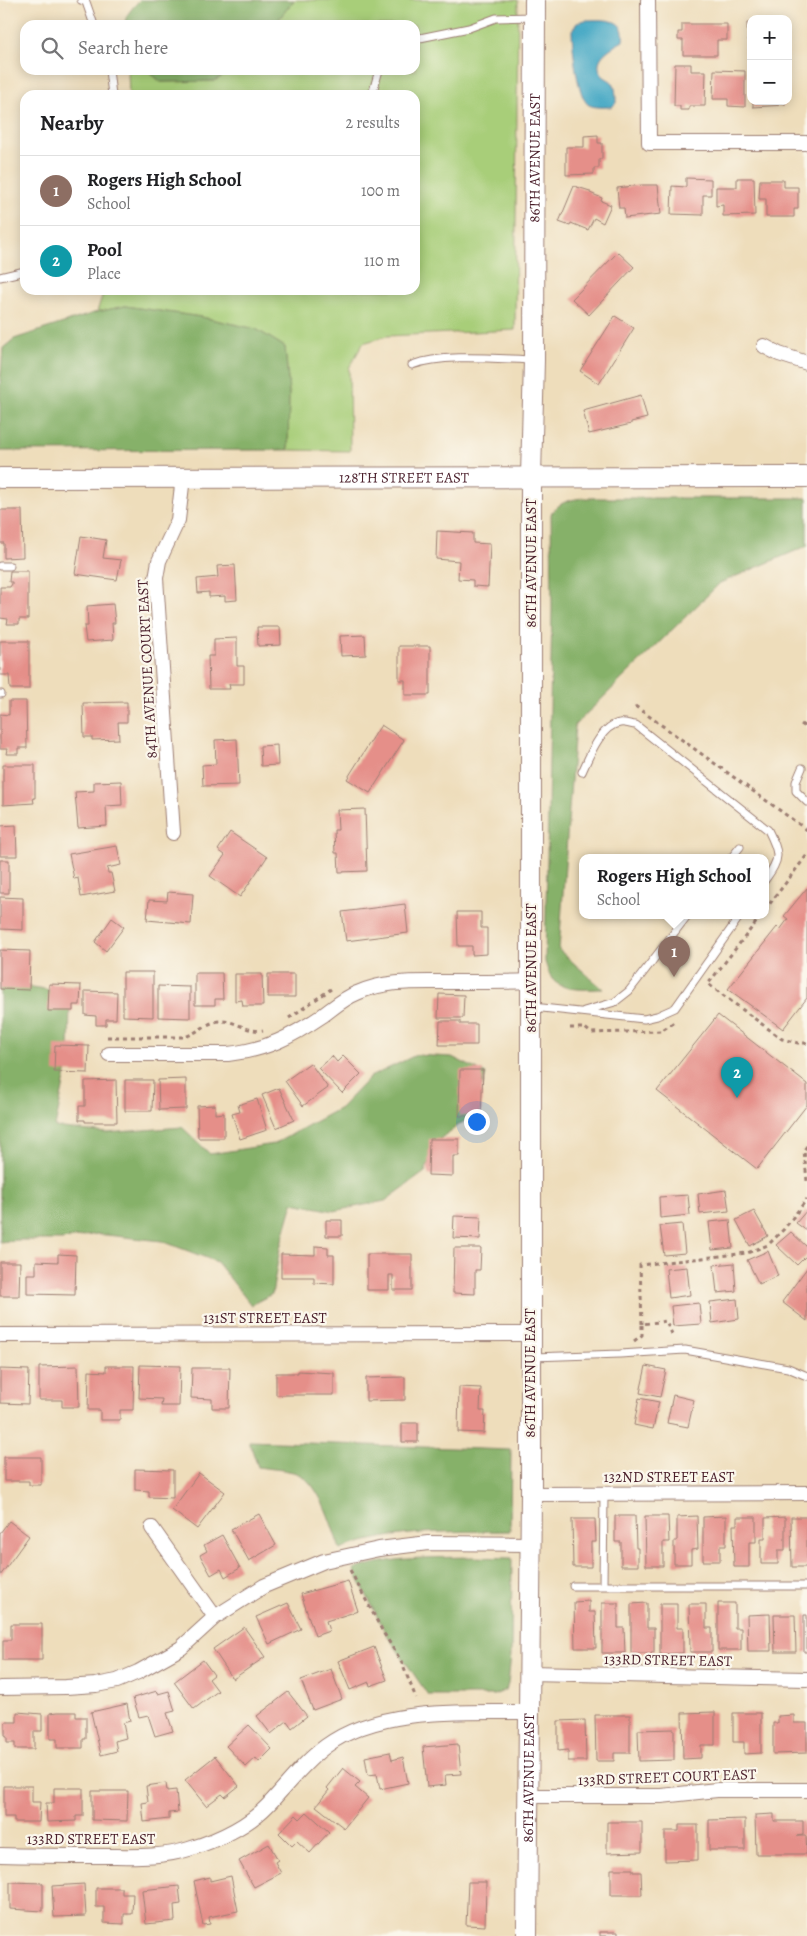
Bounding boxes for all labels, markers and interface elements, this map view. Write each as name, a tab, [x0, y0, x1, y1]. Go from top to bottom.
map controls	[747, 15, 792, 105]
button: +	[747, 15, 792, 60]
search box	[20, 20, 420, 75]
icon: search	[38, 34, 66, 62]
text: Search here	[78, 35, 168, 61]
button: −	[747, 60, 792, 105]
street label: 86TH AVENUE EAST	[524, 92, 545, 223]
text: Nearby	[40, 109, 103, 137]
text: 2 results	[345, 112, 400, 134]
text: Rogers High School	[87, 167, 242, 193]
text: 1	[53, 180, 59, 202]
text: 100 m	[361, 180, 400, 202]
text: School	[87, 193, 130, 215]
text: Pool	[87, 237, 122, 263]
text: 2	[52, 250, 60, 272]
text: 110 m	[364, 250, 400, 272]
text: Place	[87, 263, 121, 285]
street label: 128TH STREET EAST	[339, 467, 470, 488]
street label: 86TH AVENUE EAST	[521, 497, 541, 628]
street label: 84TH AVENUE COURT EAST	[132, 578, 162, 759]
popup	[579, 854, 769, 919]
text: Rogers High School	[597, 863, 751, 889]
text: School	[597, 889, 640, 911]
street label: 86TH AVENUE EAST	[521, 902, 541, 1033]
pin: 1	[658, 936, 690, 977]
pin: 2	[721, 1057, 753, 1098]
your location	[464, 1109, 490, 1135]
street label: 86TH AVENUE EAST	[520, 1307, 540, 1438]
street label: 131ST STREET EAST	[203, 1308, 328, 1328]
street label: 132ND STREET EAST	[604, 1467, 735, 1487]
street label: 133RD STREET EAST	[604, 1649, 733, 1671]
street label: 86TH AVENUE EAST	[518, 1712, 539, 1843]
street label: 133RD STREET COURT EAST	[578, 1764, 757, 1790]
street label: 133RD STREET EAST	[27, 1829, 156, 1849]

